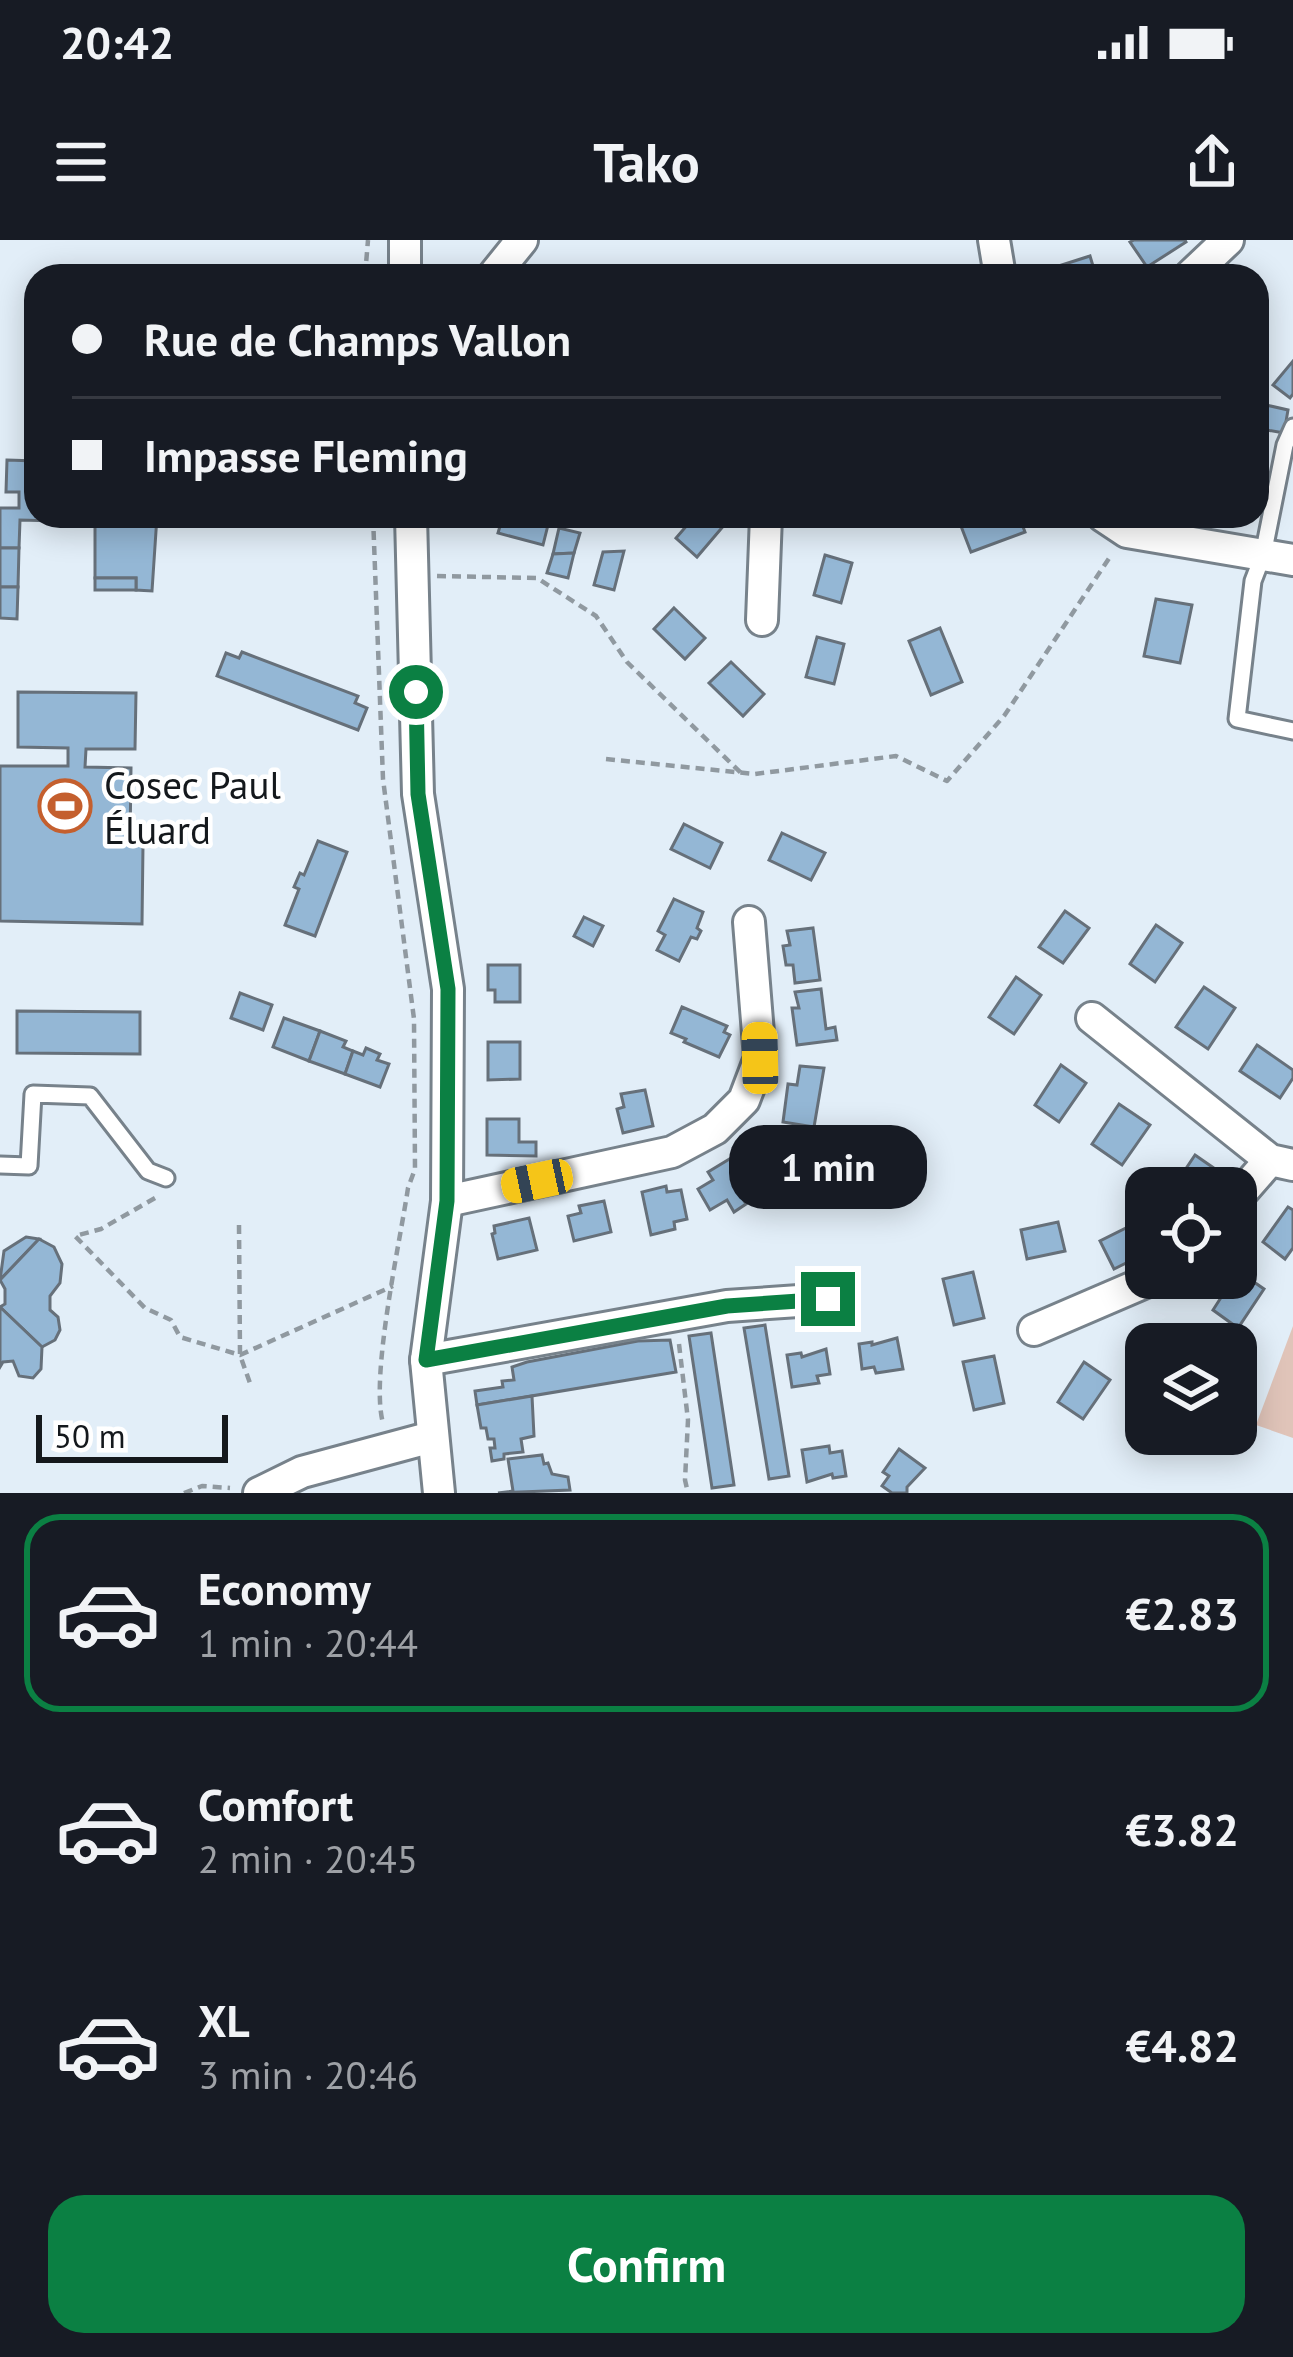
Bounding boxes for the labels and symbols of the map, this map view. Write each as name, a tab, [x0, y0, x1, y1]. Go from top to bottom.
route start	[389, 665, 443, 719]
place label: Cosec Paul Éluard	[104, 759, 281, 855]
sports icon: Cosec Paul Éluard	[37, 778, 93, 834]
car	[741, 1022, 779, 1094]
callout: 1 min	[729, 1125, 927, 1209]
car	[498, 1156, 576, 1206]
route end	[801, 1272, 855, 1326]
scale bar	[36, 1409, 228, 1462]

